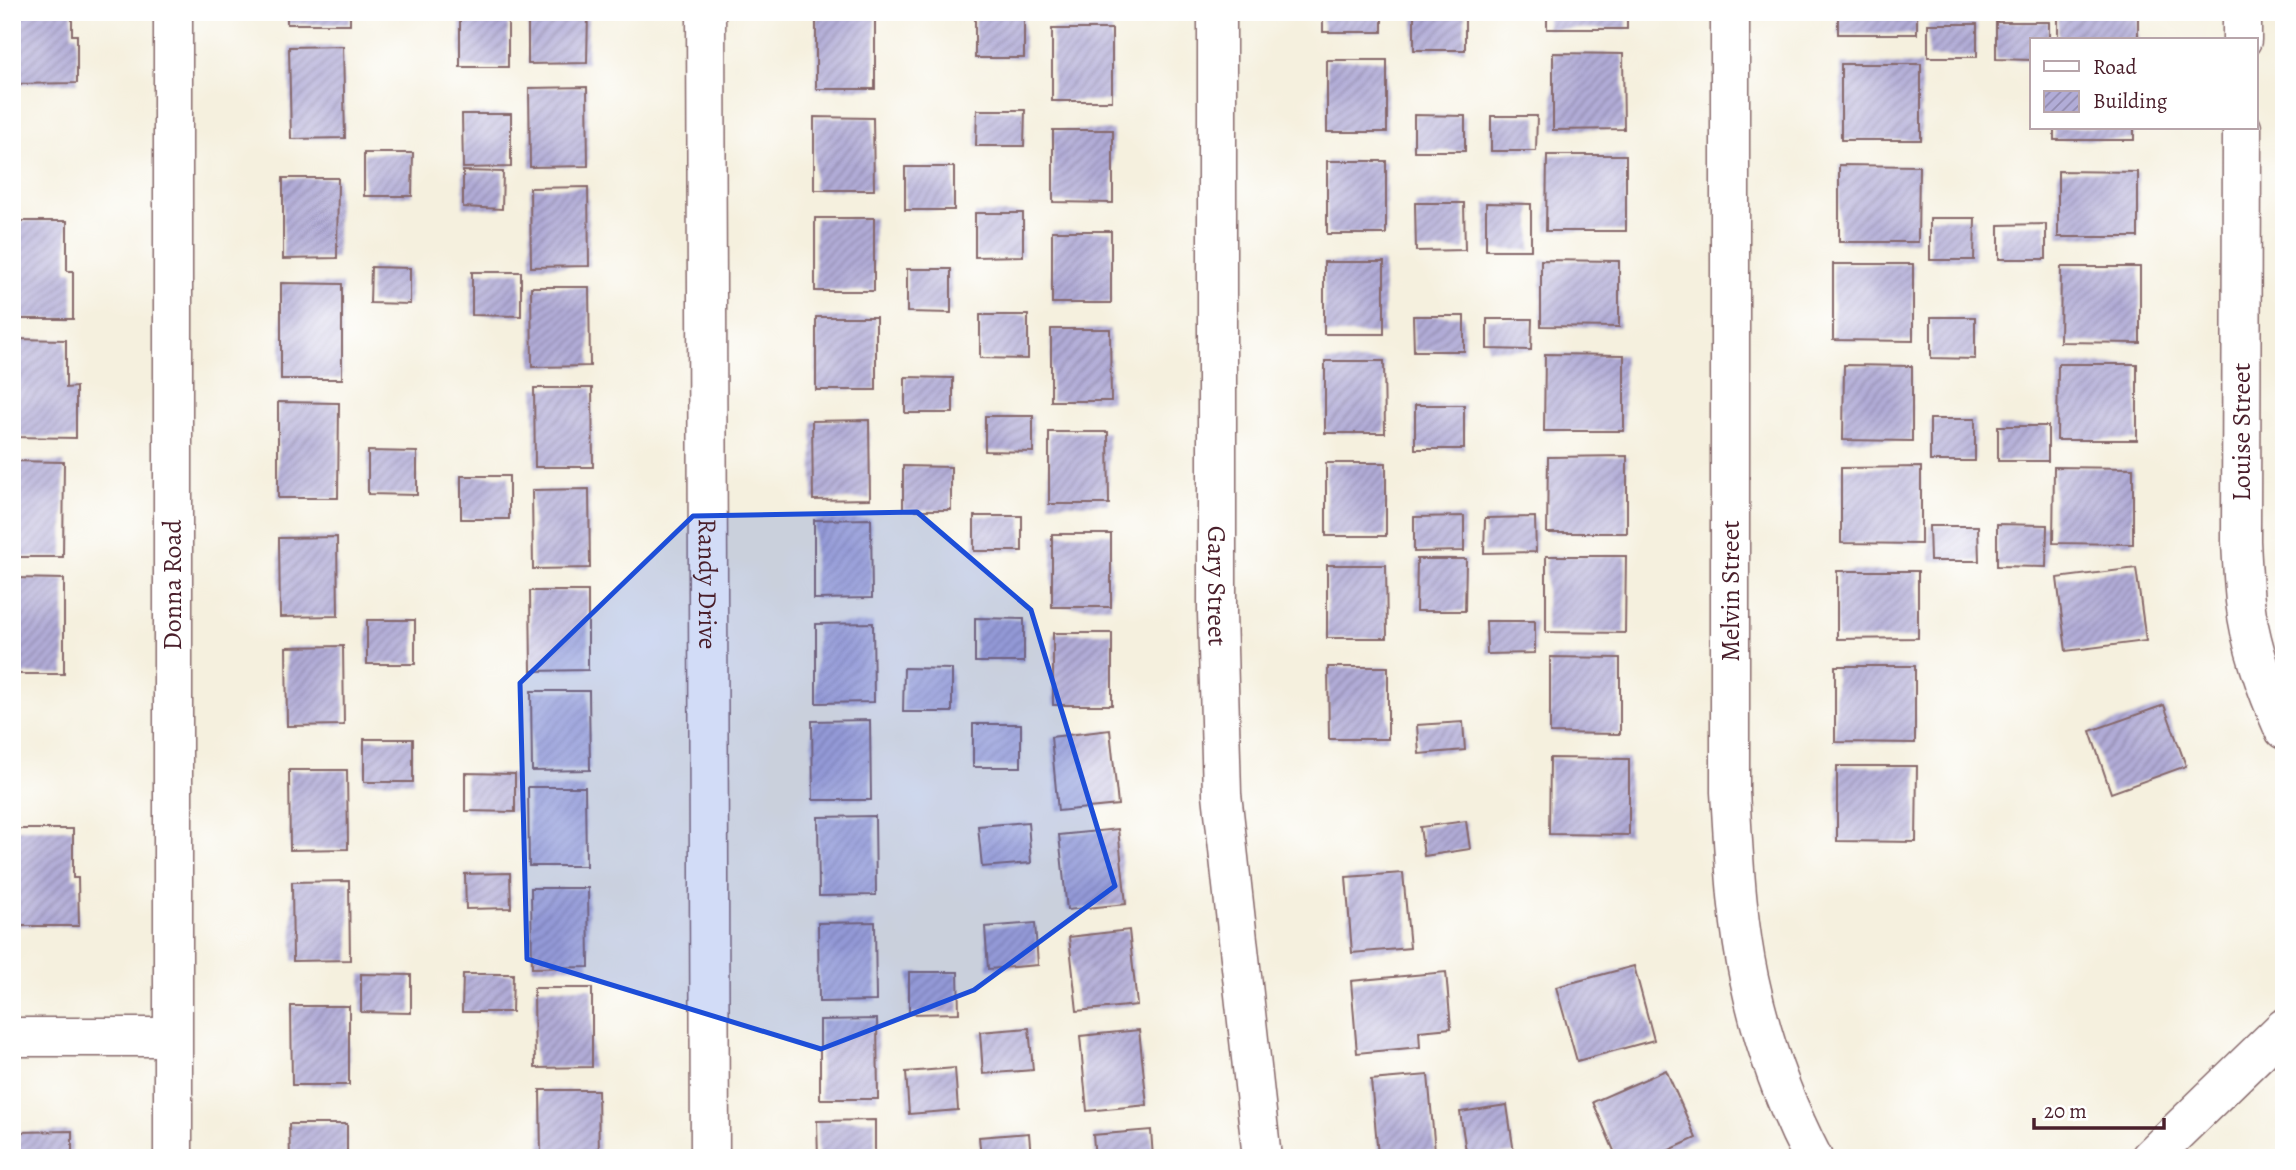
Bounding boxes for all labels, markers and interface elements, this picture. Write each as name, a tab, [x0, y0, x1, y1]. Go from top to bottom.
legend	[2030, 38, 2258, 130]
text: Road	[2093, 53, 2137, 81]
text: Building	[2093, 87, 2168, 115]
street label: Louise Street	[2224, 362, 2259, 501]
street label: Randy Drive	[690, 518, 726, 650]
street label: Donna Road	[155, 519, 190, 651]
street label: Melvin Street	[1713, 520, 1748, 662]
street label: Gary Street	[1200, 526, 1235, 647]
scale bar	[2034, 1086, 2163, 1130]
text: 20 m	[2044, 1097, 2087, 1125]

